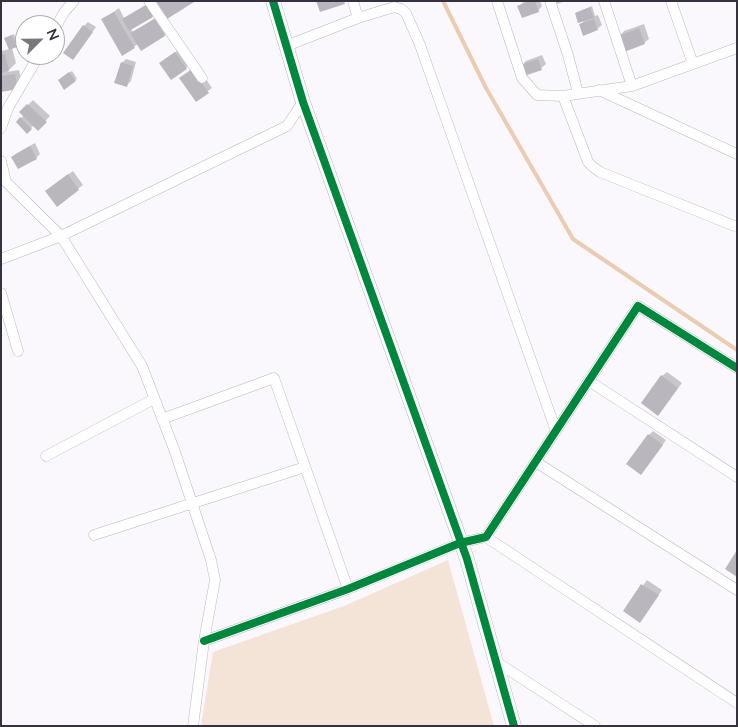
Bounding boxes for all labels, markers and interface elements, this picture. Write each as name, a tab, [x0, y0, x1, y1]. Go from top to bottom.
north arrow	[15, 15, 65, 65]
text: N	[43, 26, 63, 43]

